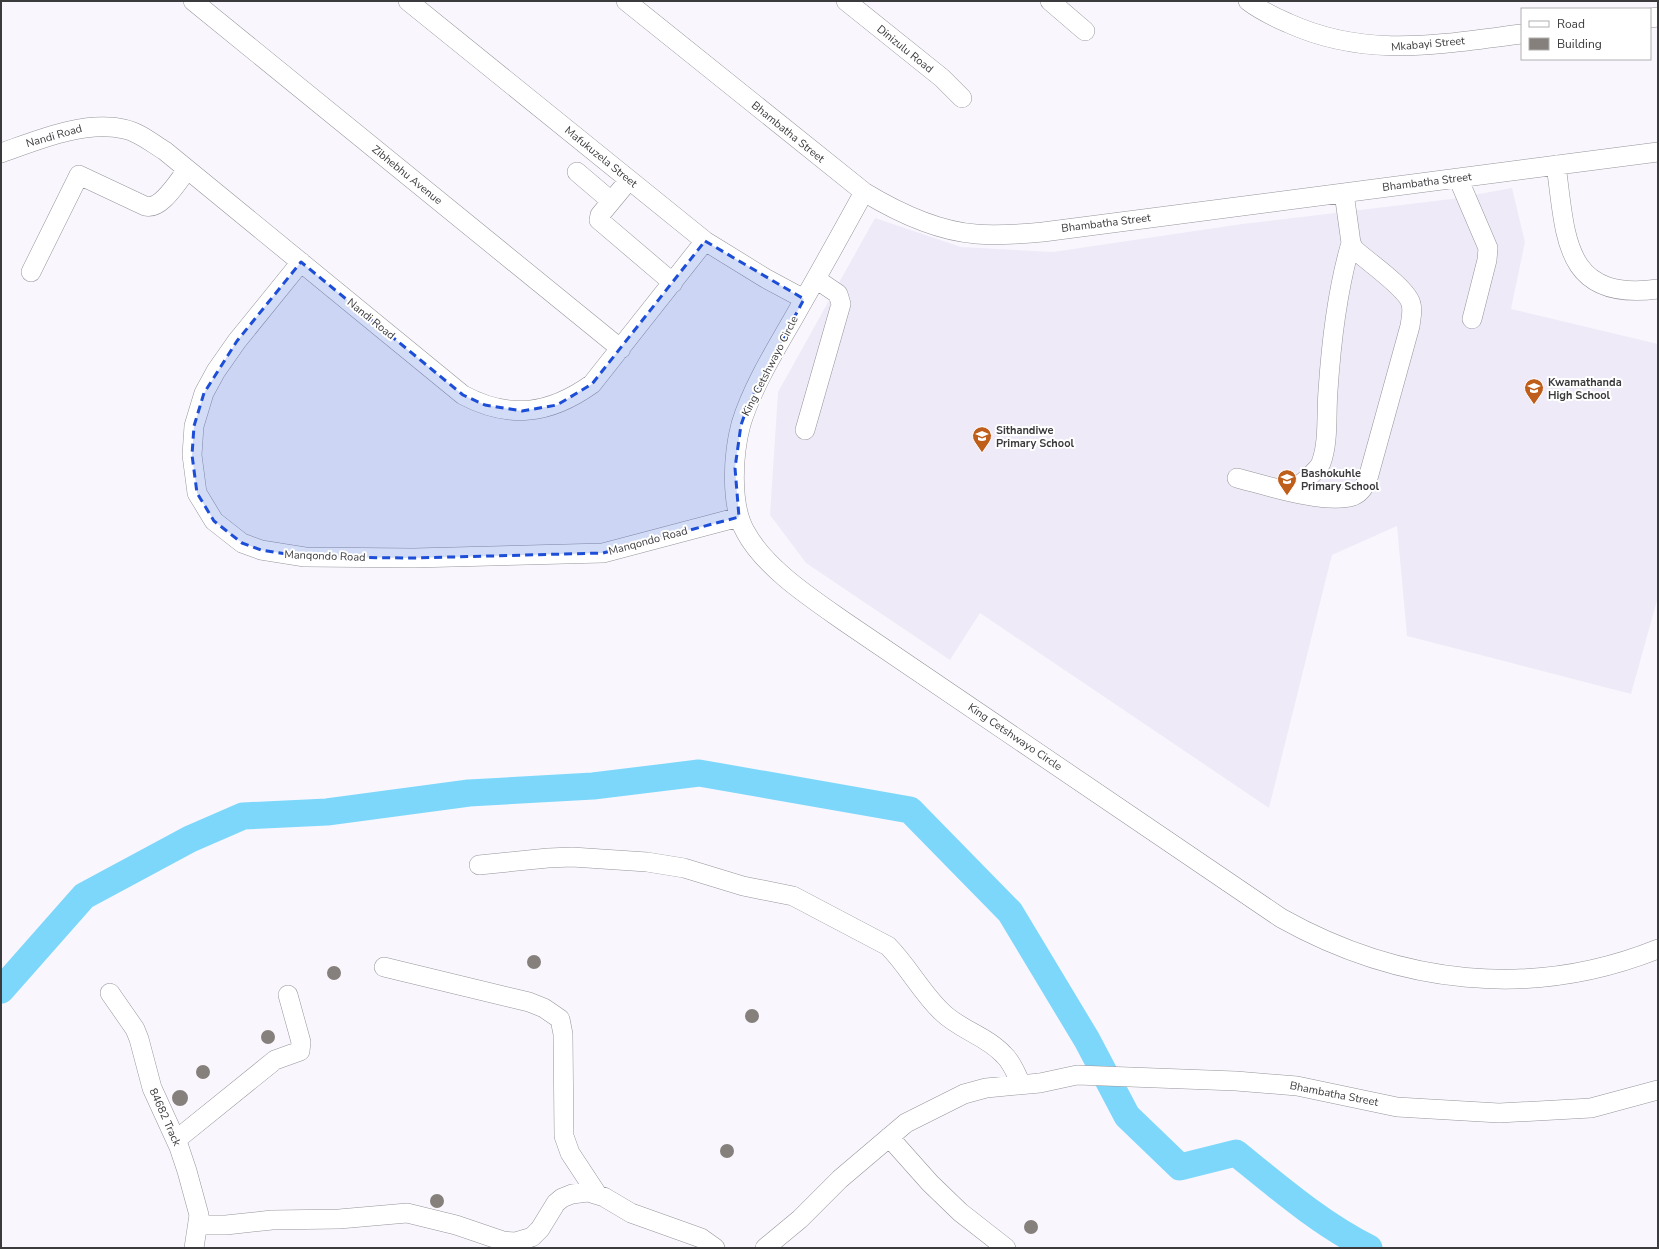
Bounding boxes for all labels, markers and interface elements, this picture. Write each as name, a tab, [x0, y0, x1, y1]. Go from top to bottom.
legend	[1521, 8, 1651, 60]
text: Road	[1557, 16, 1585, 32]
street label: Dinizulu Road	[874, 22, 936, 76]
street label: Mkabayi Street	[1391, 33, 1466, 55]
text: Building	[1557, 36, 1602, 52]
street label: Bhambatha Street	[748, 98, 828, 166]
street label: Nandi Road	[24, 121, 84, 151]
street label: Mafukuzela Street	[562, 123, 641, 191]
street label: Zibhebhu Avenue	[369, 142, 445, 208]
street label: Bhambatha Street	[1381, 169, 1473, 195]
street label: Bhambatha Street	[1060, 210, 1152, 236]
street label: Nandi Road	[344, 295, 398, 343]
street label: King Cetshwayo Circle	[738, 313, 802, 419]
place label: Kwamathanda High School	[1548, 375, 1622, 403]
school or university icon: Kwamathanda High School	[1523, 377, 1545, 405]
place label: Sithandiwe Primary School	[996, 423, 1074, 451]
school or university icon: Sithandiwe Primary School	[971, 425, 993, 453]
place label: Bashokuhle Primary School	[1301, 466, 1379, 494]
school or university icon: Bashokuhle Primary School	[1276, 468, 1298, 496]
street label: Manqondo Road	[607, 523, 689, 559]
street label: Manqondo Road	[284, 547, 366, 565]
street label: King Cetshwayo Circle	[965, 700, 1065, 774]
street label: Bhambatha Street	[1288, 1078, 1380, 1110]
street label: 84682 Track	[146, 1086, 185, 1149]

